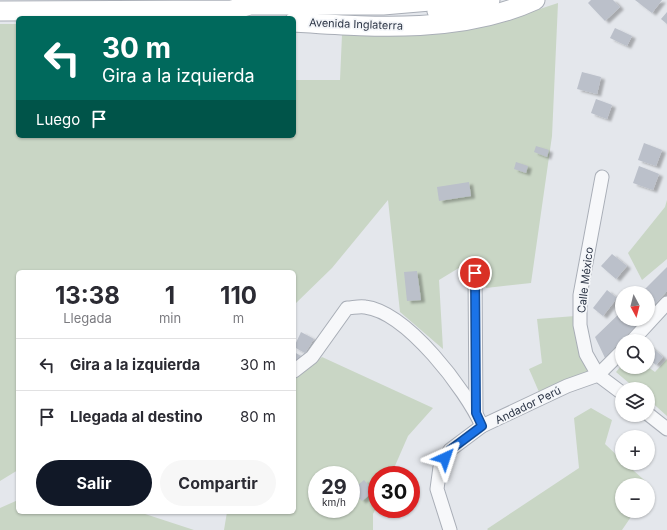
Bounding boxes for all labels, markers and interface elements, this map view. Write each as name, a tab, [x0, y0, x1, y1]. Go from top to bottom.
street label: Avenida Inglaterra	[309, 15, 403, 33]
text: 30 m	[102, 31, 171, 65]
icon: left	[36, 32, 88, 84]
text: Gira a la izquierda	[102, 65, 255, 86]
icon: arrive	[88, 108, 110, 130]
text: Luego	[36, 110, 80, 129]
street label: Calle México	[574, 246, 596, 314]
pin	[458, 256, 492, 290]
icon: arrive	[464, 262, 486, 284]
text: 13:38	[55, 281, 120, 310]
text: 1	[165, 281, 175, 310]
text: 110	[220, 281, 257, 310]
north arrow	[615, 286, 655, 326]
map controls	[615, 286, 655, 518]
text: Llegada	[63, 310, 112, 326]
text: min	[159, 310, 181, 326]
text: m	[233, 310, 244, 326]
button: search	[615, 334, 655, 374]
icon: left	[36, 354, 58, 376]
text: Gira a la izquierda	[70, 355, 200, 374]
text: 30 m	[240, 355, 276, 374]
button: layers	[615, 382, 655, 422]
street label: Andador Perú	[493, 383, 563, 427]
icon: arrive	[36, 406, 58, 428]
text: Llegada al destino	[70, 407, 203, 426]
text: 80 m	[240, 407, 276, 426]
button: +	[615, 430, 655, 470]
position arrow	[424, 437, 466, 479]
button: Salir	[36, 460, 152, 506]
button: Compartir	[160, 460, 276, 506]
speed limit sign: 30	[368, 466, 420, 518]
text: 29	[321, 475, 347, 499]
button: −	[615, 478, 655, 518]
text: km/h	[322, 496, 346, 508]

